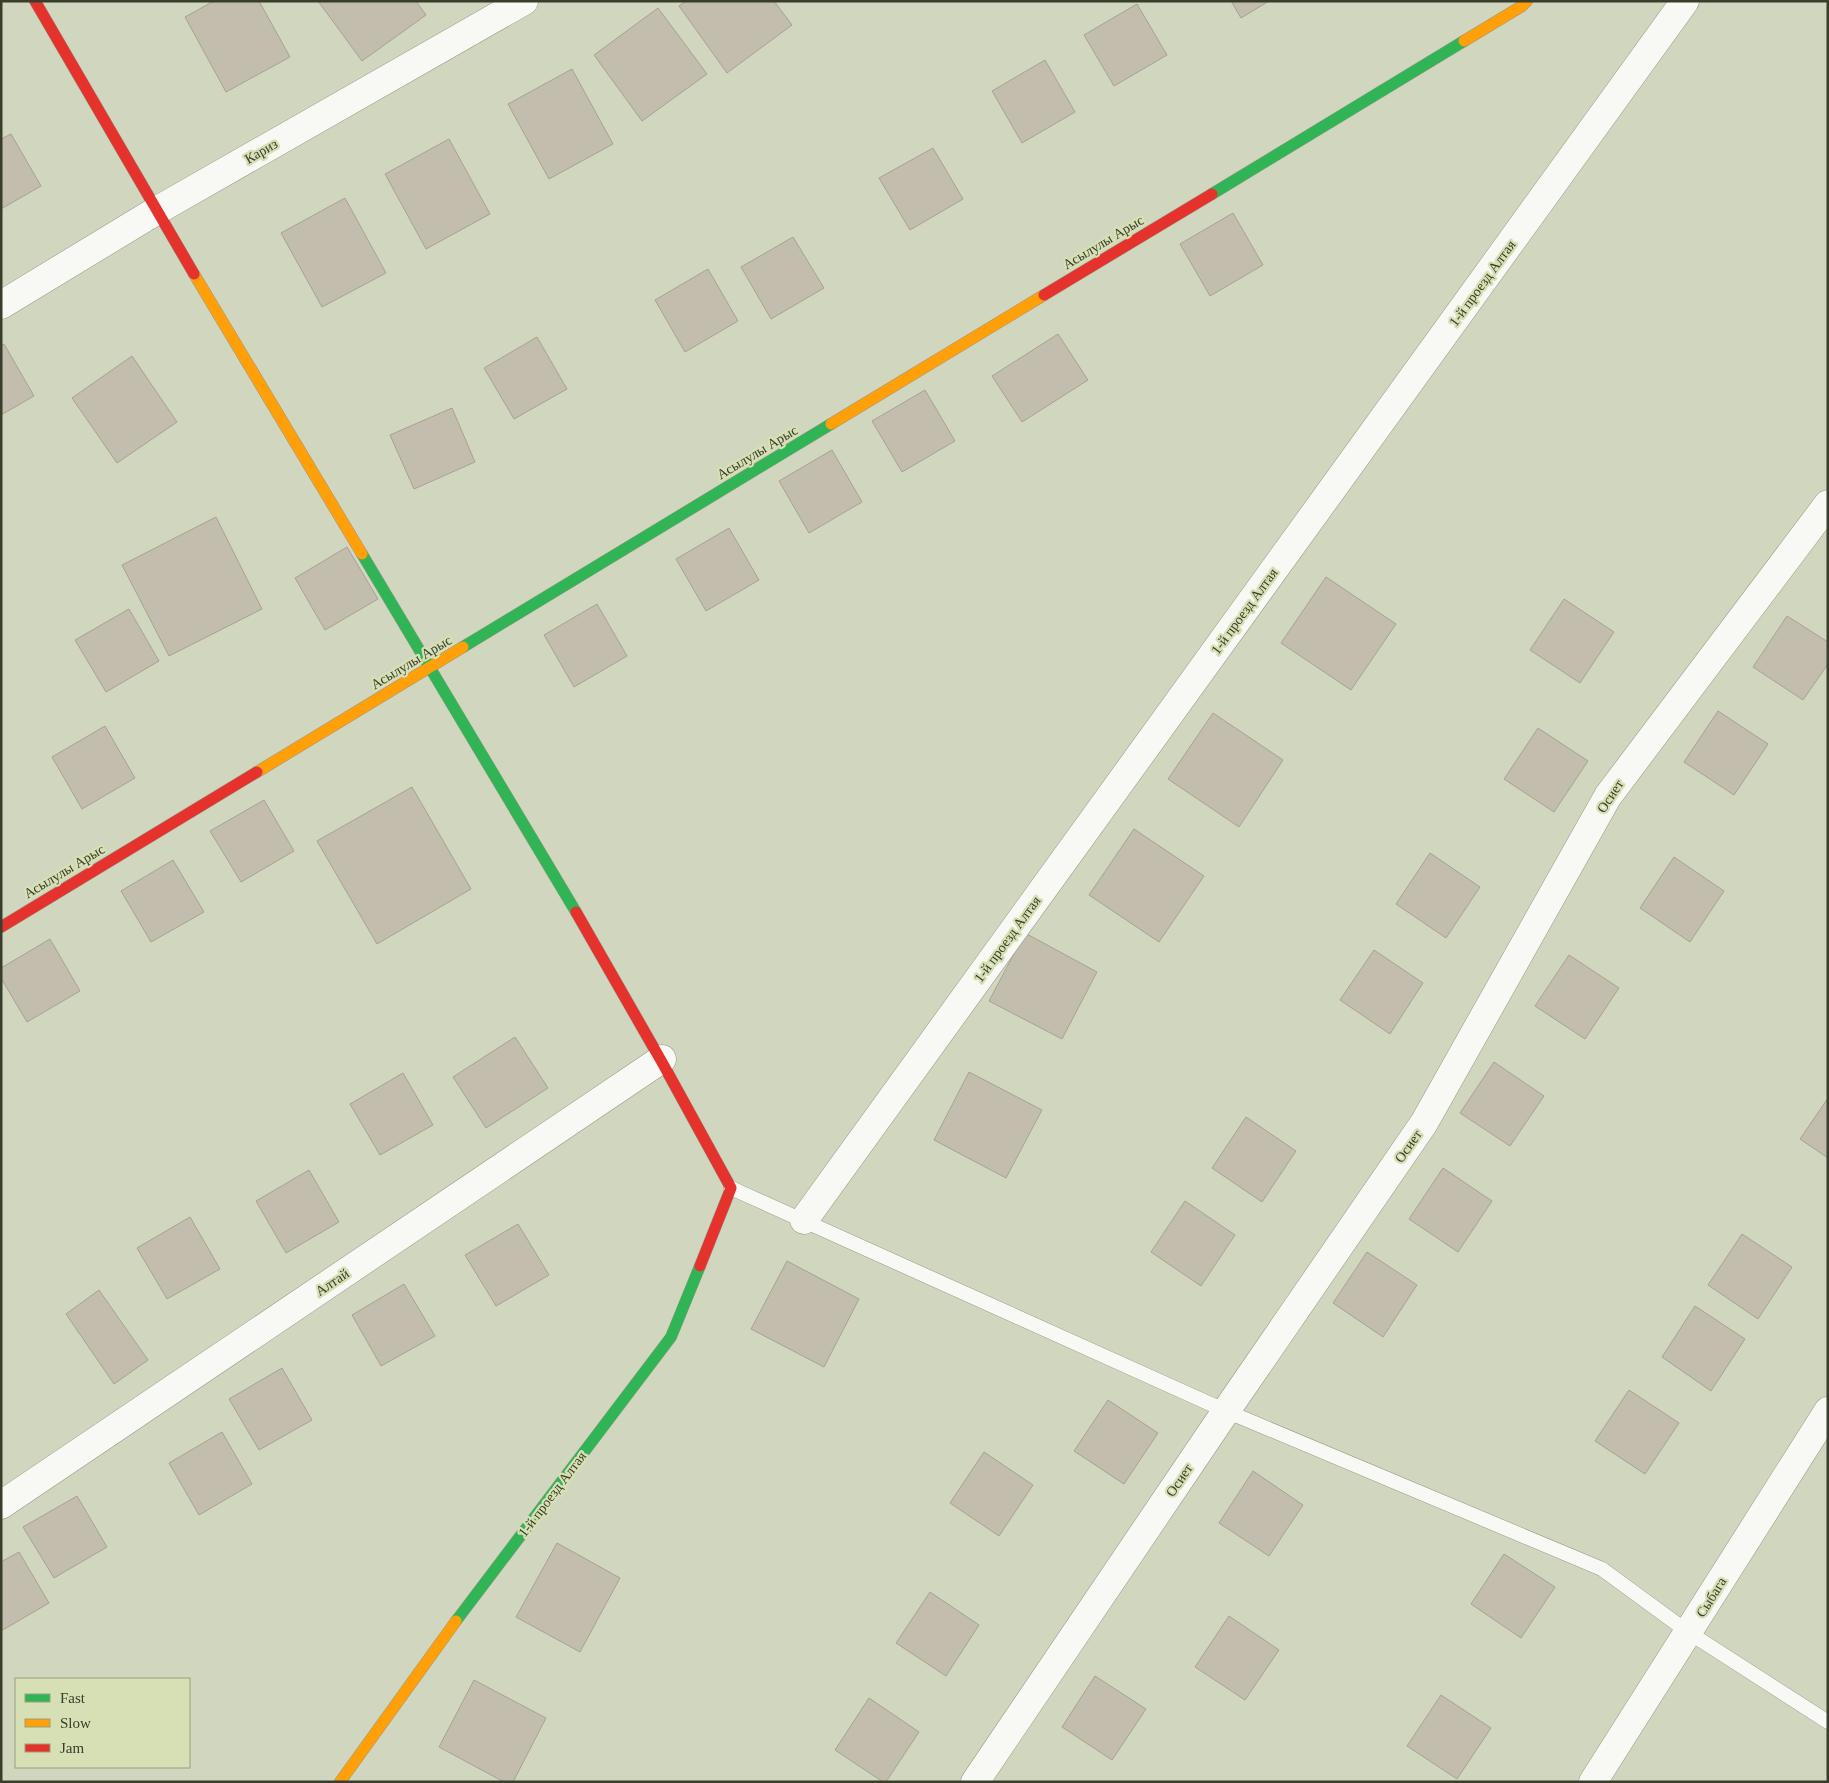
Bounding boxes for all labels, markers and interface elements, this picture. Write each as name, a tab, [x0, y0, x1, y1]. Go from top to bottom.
street label: Кариз	[242, 136, 281, 167]
street label: Асылулы Арыс	[1060, 212, 1146, 272]
street label: 1-й проезд Алтая	[1446, 237, 1519, 329]
street label: Асылулы Арыс	[714, 422, 800, 482]
street label: 1-й проезд Алтая	[1208, 565, 1281, 657]
street label: Асылулы Арыс	[368, 632, 454, 692]
street label: Осиет	[1594, 777, 1627, 816]
street label: Асылулы Арыс	[21, 841, 107, 901]
street label: 1-й проезд Алтая	[971, 893, 1044, 985]
street label: Осиет	[1392, 1127, 1425, 1165]
street label: Алтай	[313, 1266, 352, 1299]
street label: 1-й проезд Алтая	[516, 1448, 590, 1540]
street label: Осиет	[1163, 1461, 1196, 1499]
street label: Сыбага	[1693, 1574, 1730, 1620]
legend	[15, 1678, 190, 1768]
text: Fast	[60, 1690, 86, 1706]
text: Slow	[60, 1715, 91, 1731]
text: Jam	[60, 1740, 84, 1756]

